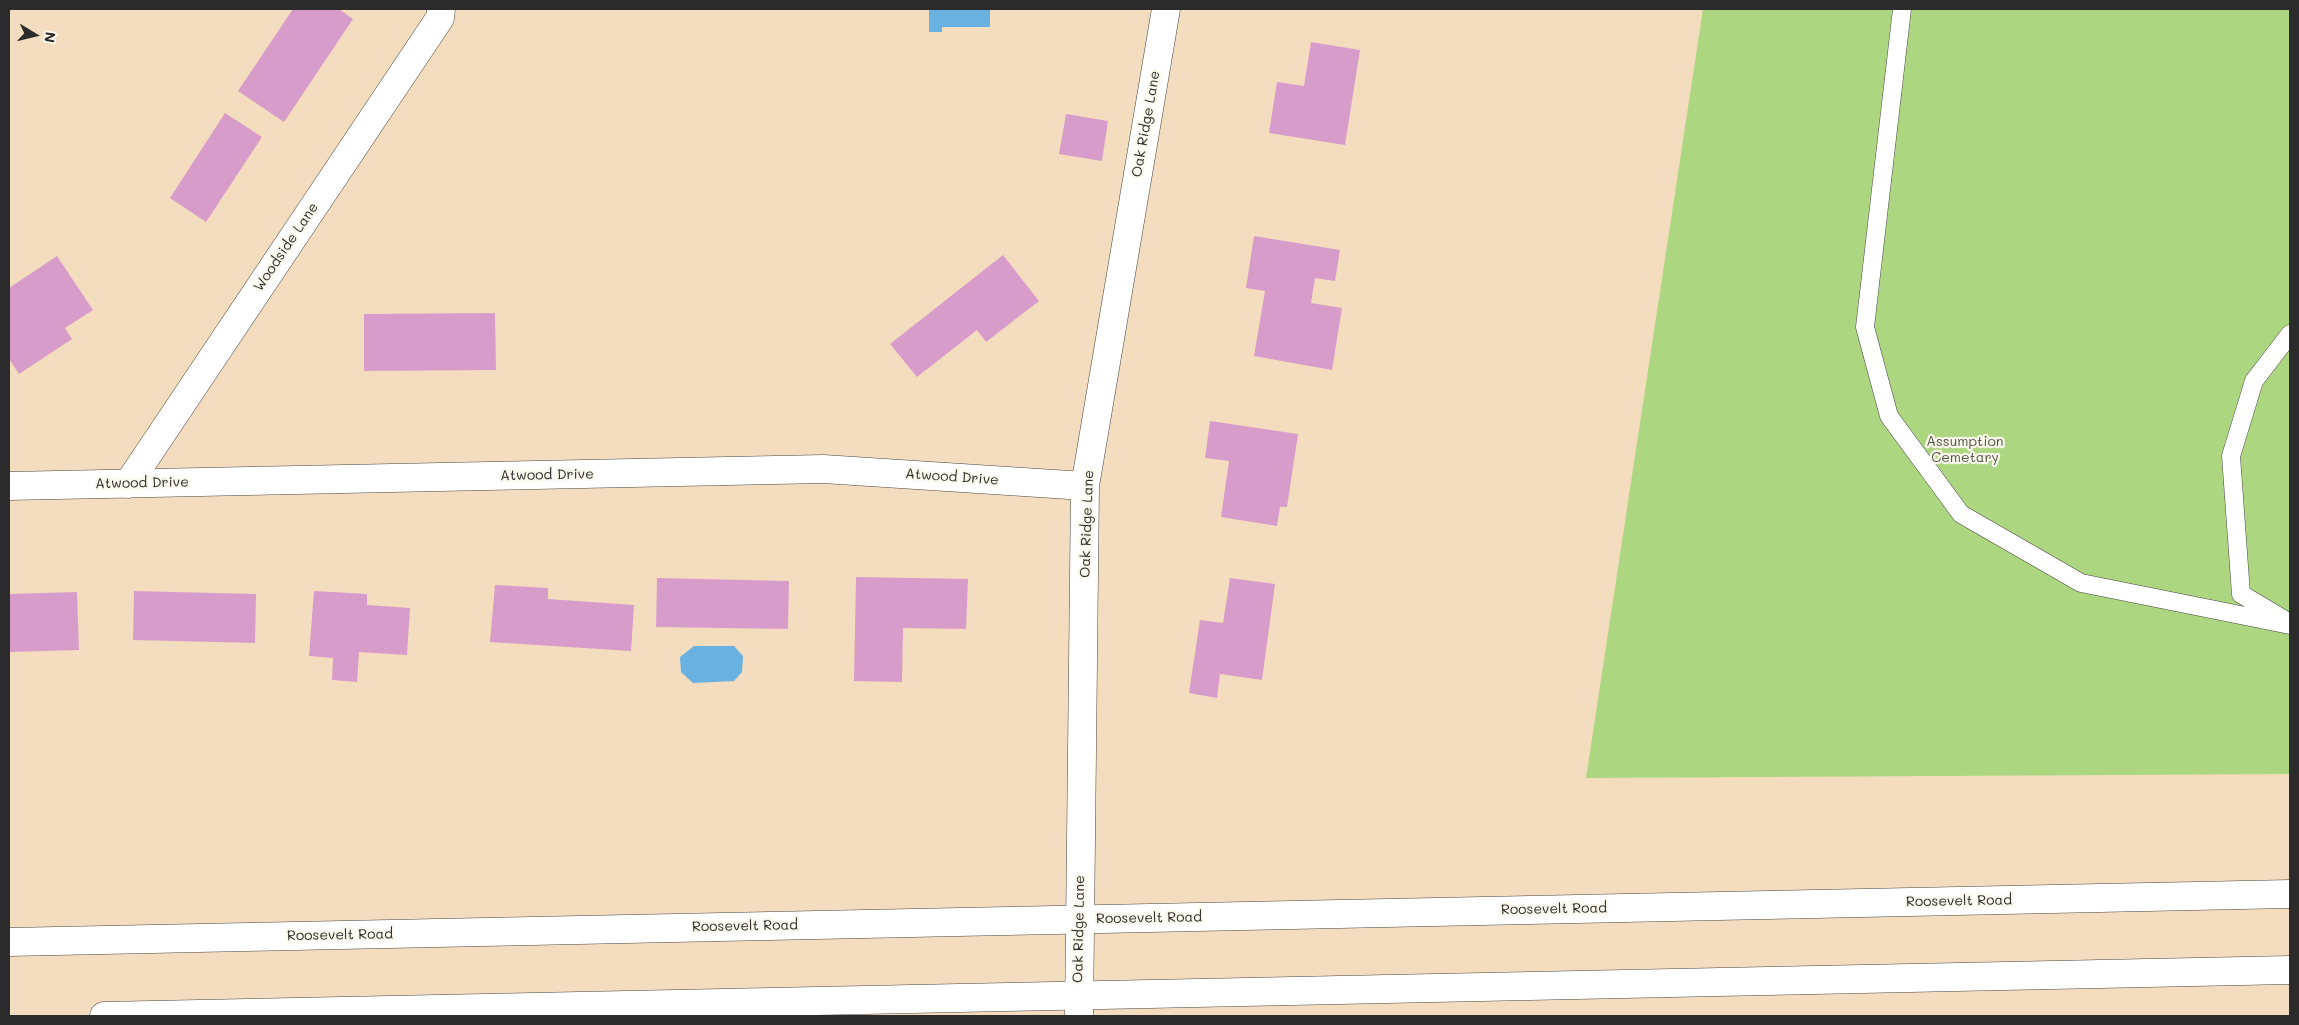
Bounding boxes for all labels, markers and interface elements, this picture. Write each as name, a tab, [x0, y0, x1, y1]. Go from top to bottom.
north arrow	[10, 10, 60, 60]
text: N	[40, 31, 61, 44]
street label: Oak Ridge Lane	[1128, 70, 1164, 178]
street label: Woodside Lane	[250, 199, 322, 295]
park label: Assumption Cemetary	[1926, 434, 2004, 467]
street label: Atwood Drive	[905, 465, 999, 489]
street label: Atwood Drive	[500, 466, 594, 484]
street label: Oak Ridge Lane	[1077, 470, 1097, 578]
street label: Atwood Drive	[95, 474, 189, 492]
street label: Oak Ridge Lane	[1070, 875, 1088, 983]
street label: Roosevelt Road	[1906, 892, 2012, 910]
street label: Roosevelt Road	[1501, 900, 1607, 918]
street label: Roosevelt Road	[1096, 909, 1202, 927]
street label: Roosevelt Road	[692, 917, 798, 935]
street label: Roosevelt Road	[287, 926, 393, 944]

